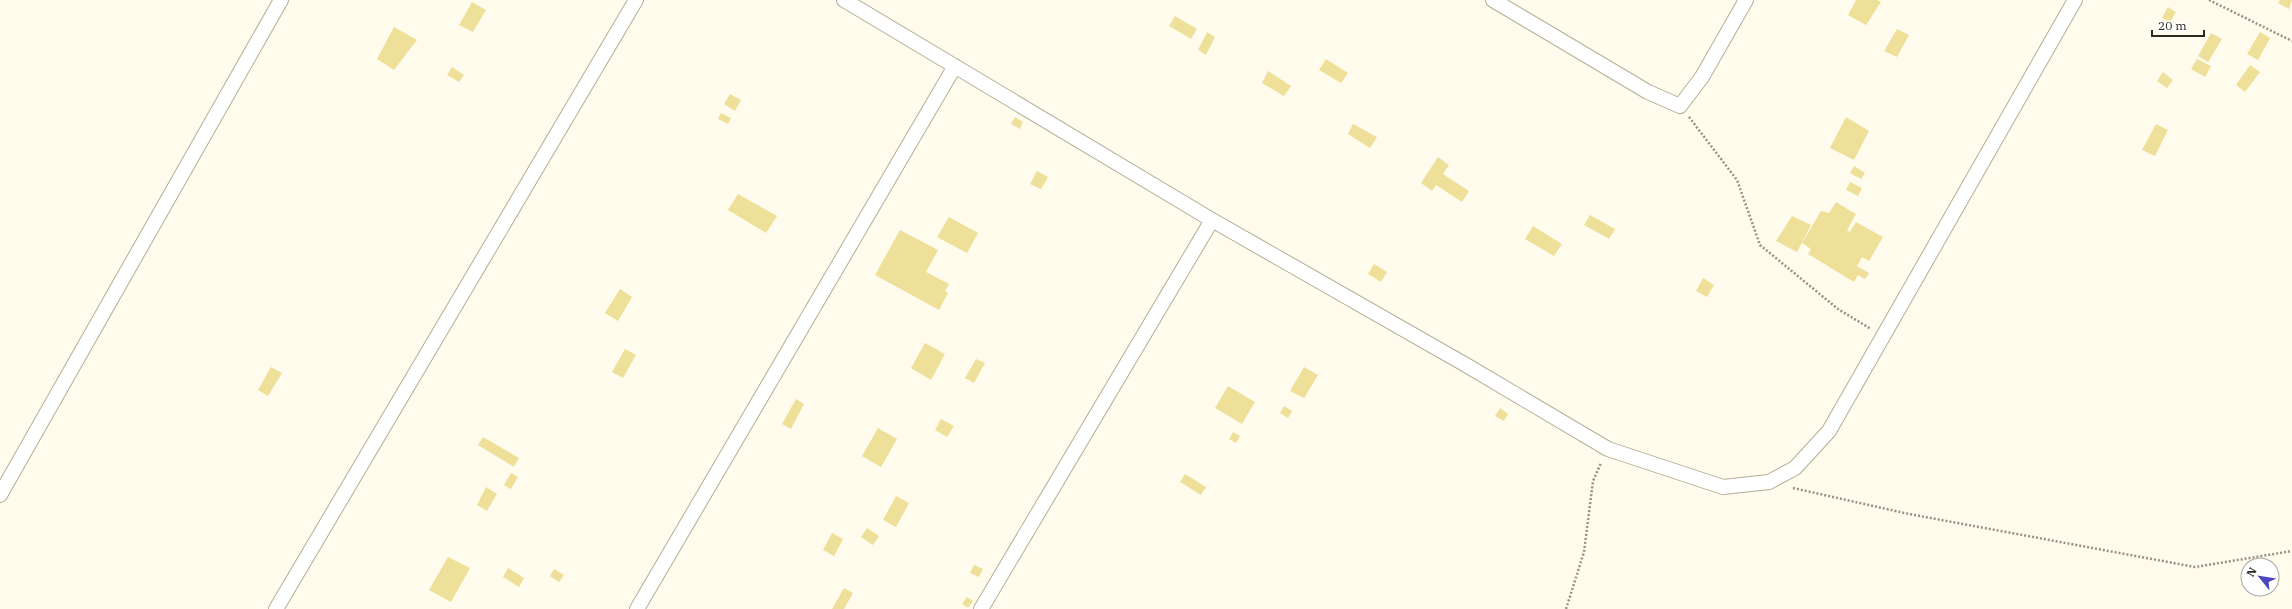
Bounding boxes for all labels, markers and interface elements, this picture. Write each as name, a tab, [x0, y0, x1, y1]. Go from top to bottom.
scale bar	[2152, 12, 2204, 38]
text: 20 m	[2158, 18, 2187, 33]
north arrow	[2240, 557, 2280, 597]
text: N	[2243, 564, 2260, 579]

